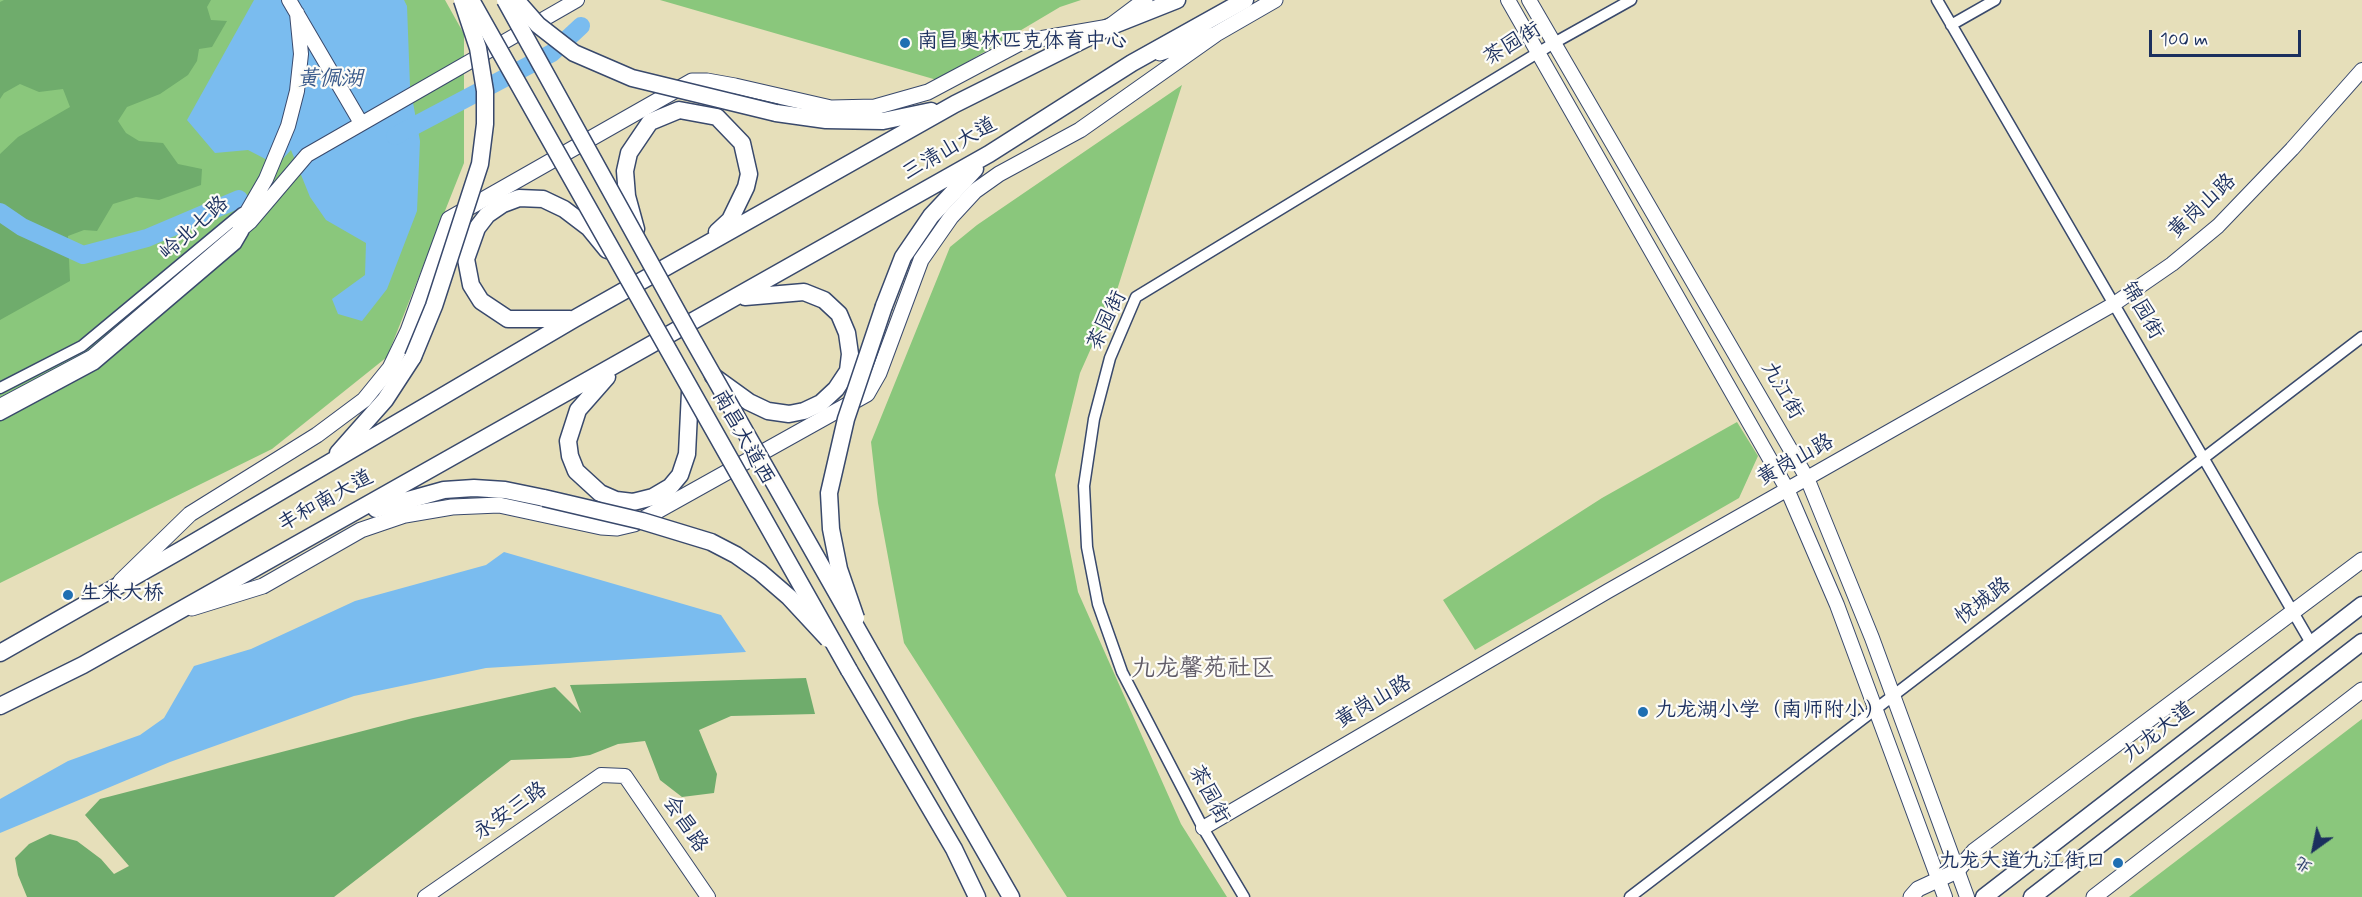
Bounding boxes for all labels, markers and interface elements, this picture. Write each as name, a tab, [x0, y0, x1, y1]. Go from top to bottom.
street label: 茶园街	[1480, 18, 1546, 72]
scale bar	[2152, 18, 2304, 56]
text: 100 m	[2160, 28, 2208, 52]
place label: 南昌奥林匹克体育中心	[917, 30, 1127, 56]
marker: 南昌奥林匹克体育中心	[898, 36, 912, 50]
water label: 黄佩湖	[297, 67, 363, 93]
street label: 三清山大道	[898, 113, 1002, 187]
street label: 黄岗山路	[2164, 169, 2242, 245]
street label: 岭北七路	[155, 192, 235, 266]
street label: 锦园街	[2114, 277, 2168, 345]
street label: 茶园街	[1083, 287, 1133, 355]
street label: 九江街	[1754, 357, 1808, 425]
street label: 南昌大道西	[706, 386, 778, 490]
street label: 黄岗山路	[1753, 430, 1839, 492]
street label: 丰和南大道	[274, 466, 378, 538]
street label: 悦城路	[1951, 573, 2017, 631]
place label: 生米大桥	[80, 582, 164, 608]
marker: 生米大桥	[61, 588, 75, 602]
district label: 九龙馨苑社区	[1131, 656, 1275, 684]
street label: 黄岗山路	[1331, 671, 1417, 735]
street label: 九龙大道	[2118, 697, 2200, 769]
place label: 九龙湖小学（南师附小）	[1655, 699, 1886, 725]
marker: 九龙湖小学（南师附小）	[1636, 705, 1650, 719]
street label: 茶园街	[1182, 761, 1234, 829]
street label: 永安三路	[469, 778, 553, 846]
street label: 会昌路	[656, 792, 712, 858]
north arrow	[2284, 819, 2344, 879]
place label: 九龙大道九江街口	[1938, 850, 2106, 876]
text: 北	[2291, 851, 2316, 878]
marker: 九龙大道九江街口	[2111, 856, 2125, 870]

